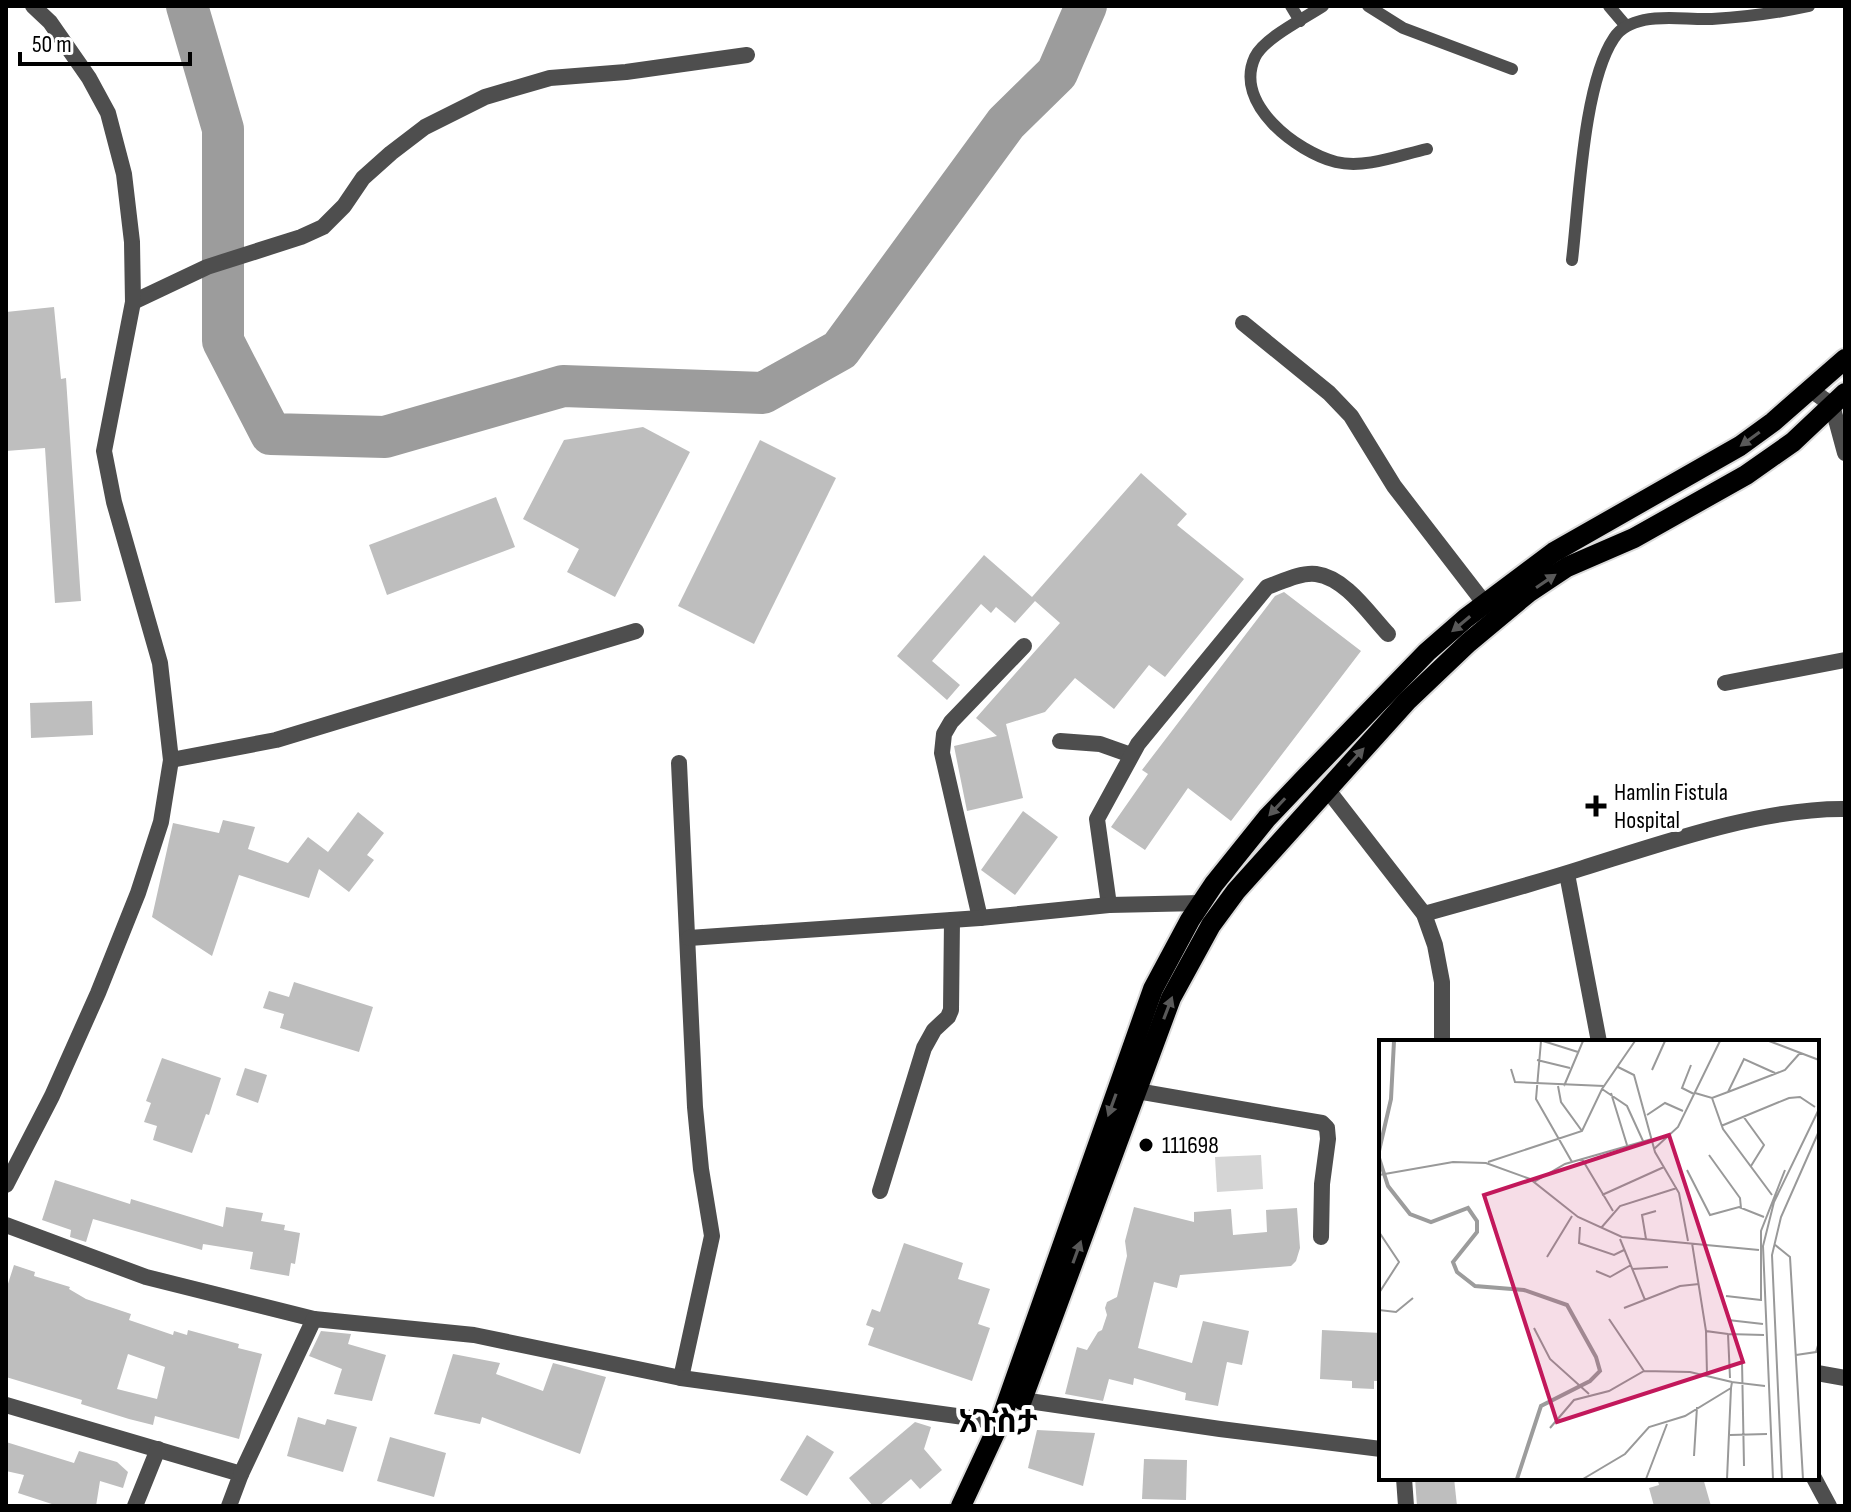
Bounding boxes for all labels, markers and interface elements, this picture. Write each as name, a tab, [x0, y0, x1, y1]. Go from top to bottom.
scale bar	[20, 16, 190, 66]
text: 50 m	[32, 30, 72, 59]
one-way arrow	[1739, 431, 1761, 447]
one-way arrow	[1536, 574, 1557, 589]
one-way arrow	[1451, 614, 1470, 632]
one-way arrow	[1346, 748, 1364, 767]
place label: Hamlin Fistula Hospital	[1614, 778, 1728, 835]
marker: Hamlin Fistula Hospital	[1585, 795, 1607, 817]
one-way arrow	[1269, 798, 1287, 817]
one-way arrow	[1162, 996, 1175, 1020]
inset map	[1379, 1040, 1819, 1480]
one-way arrow	[1105, 1093, 1117, 1117]
place label: 111698	[1162, 1131, 1219, 1160]
marker: 111698	[1137, 1136, 1155, 1154]
one-way arrow	[1071, 1240, 1083, 1264]
district label: አጉስታ	[958, 1403, 1038, 1442]

